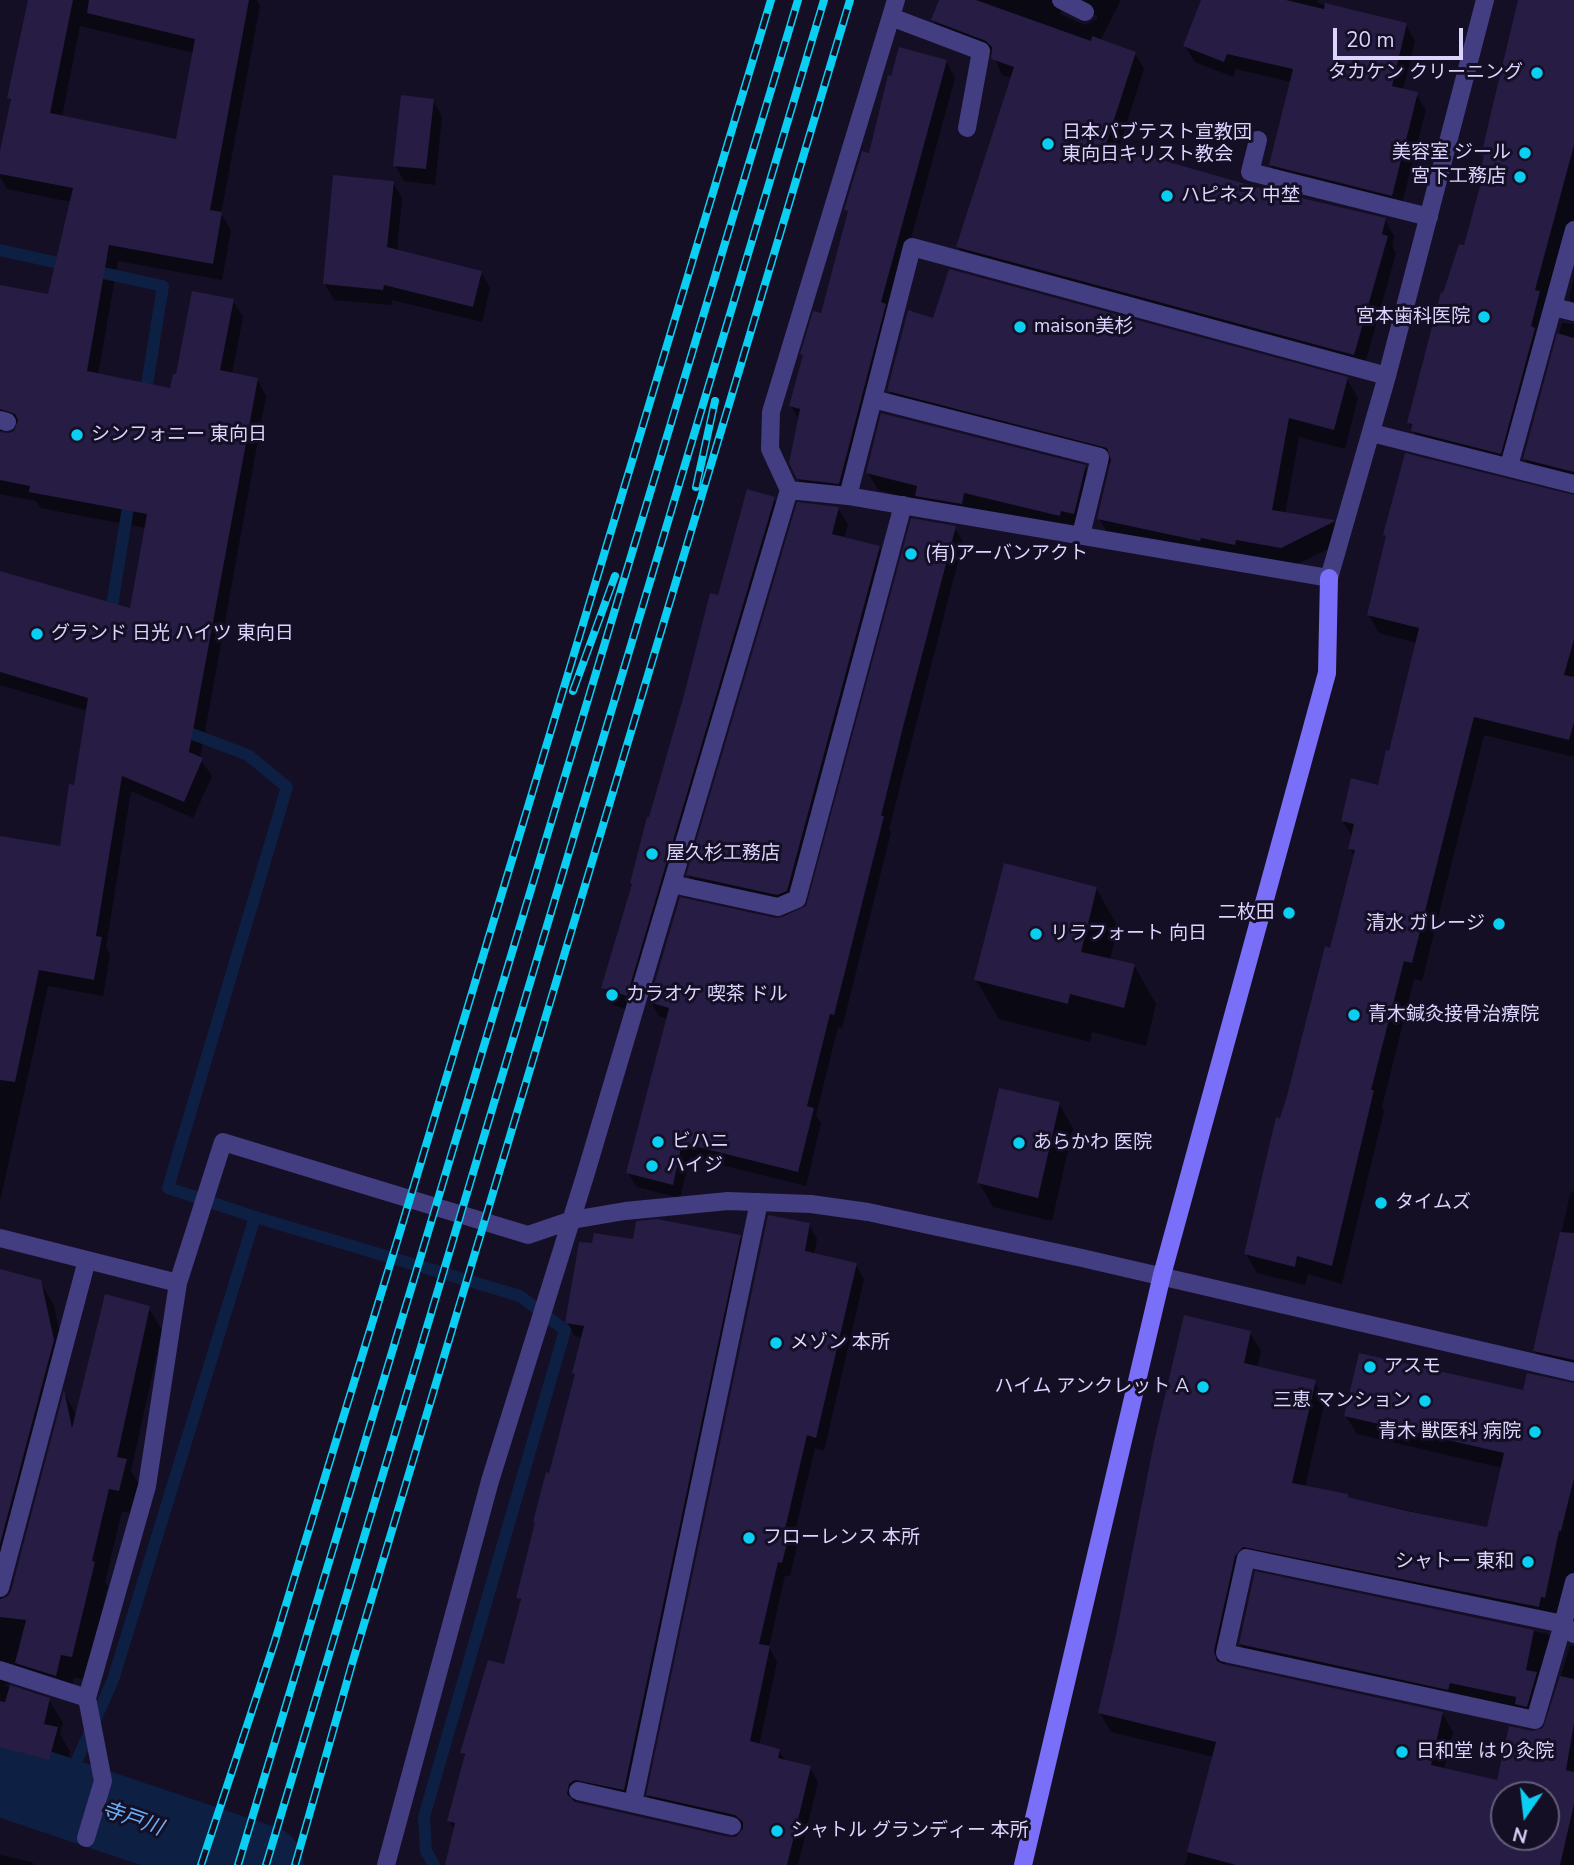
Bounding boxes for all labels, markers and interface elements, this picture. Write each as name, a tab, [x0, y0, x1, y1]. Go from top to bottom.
scale bar	[1336, 14, 1466, 58]
text: 20 m	[1346, 26, 1395, 54]
place label: タカケン クリーニング	[1328, 62, 1523, 84]
marker: タカケン クリーニング	[1529, 65, 1545, 81]
place label: 日本パブテスト宣教団 東向日キリスト教会	[1062, 122, 1252, 166]
marker: 日本パブテスト宣教団 東向日キリスト教会	[1040, 136, 1056, 152]
place label: 美容室 ジール	[1392, 142, 1511, 164]
marker: 美容室 ジール	[1517, 145, 1533, 161]
place label: 宮下工務店	[1411, 166, 1506, 188]
marker: 宮下工務店	[1512, 169, 1528, 185]
place label: ハピネス 中埜	[1181, 185, 1300, 207]
marker: ハピネス 中埜	[1159, 188, 1175, 204]
place label: 宮本歯科医院	[1356, 306, 1470, 328]
marker: 宮本歯科医院	[1476, 309, 1492, 325]
place label: maison美杉	[1034, 316, 1133, 338]
marker: maison美杉	[1012, 319, 1028, 335]
place label: シンフォニー 東向日	[91, 424, 267, 446]
marker: シンフォニー 東向日	[69, 427, 85, 443]
place label: (有)アーバンアクト	[925, 543, 1088, 565]
marker: (有)アーバンアクト	[903, 546, 919, 562]
place label: グランド 日光 ハイツ 東向日	[51, 623, 294, 645]
marker: グランド 日光 ハイツ 東向日	[29, 626, 45, 642]
place label: 屋久杉工務店	[666, 843, 780, 865]
marker: 屋久杉工務店	[644, 846, 660, 862]
place label: 二枚田	[1218, 902, 1275, 924]
marker: 二枚田	[1281, 905, 1297, 921]
place label: 清水 ガレージ	[1366, 913, 1485, 935]
marker: 清水 ガレージ	[1491, 916, 1507, 932]
place label: リラフォート 向日	[1050, 923, 1207, 945]
marker: リラフォート 向日	[1028, 926, 1044, 942]
place label: カラオケ 喫茶 ドル	[626, 984, 788, 1006]
marker: カラオケ 喫茶 ドル	[604, 987, 620, 1003]
place label: 青木鍼灸接骨治療院	[1368, 1004, 1539, 1026]
marker: 青木鍼灸接骨治療院	[1346, 1007, 1362, 1023]
place label: ビハニ	[672, 1131, 729, 1153]
place label: あらかわ 医院	[1033, 1132, 1152, 1154]
marker: ビハニ	[650, 1134, 666, 1150]
marker: あらかわ 医院	[1011, 1135, 1027, 1151]
place label: ハイジ	[666, 1155, 723, 1177]
marker: ハイジ	[644, 1158, 660, 1174]
place label: タイムズ	[1395, 1192, 1471, 1214]
marker: タイムズ	[1373, 1195, 1389, 1211]
place label: メゾン 本所	[790, 1332, 890, 1354]
marker: メゾン 本所	[768, 1335, 784, 1351]
place label: アスモ	[1384, 1356, 1441, 1378]
marker: アスモ	[1362, 1359, 1378, 1375]
place label: ハイム アンクレット A	[994, 1376, 1189, 1398]
marker: ハイム アンクレット A	[1195, 1379, 1211, 1395]
place label: 三恵 マンション	[1273, 1390, 1411, 1412]
marker: 三恵 マンション	[1417, 1393, 1433, 1409]
place label: 青木 獣医科 病院	[1378, 1421, 1521, 1443]
marker: 青木 獣医科 病院	[1527, 1424, 1543, 1440]
place label: フローレンス 本所	[763, 1527, 920, 1549]
marker: フローレンス 本所	[741, 1530, 757, 1546]
place label: シャトー 東和	[1395, 1551, 1514, 1573]
marker: シャトー 東和	[1520, 1554, 1536, 1570]
place label: 日和堂 はり灸院	[1416, 1741, 1554, 1763]
marker: 日和堂 はり灸院	[1394, 1744, 1410, 1760]
north arrow	[1490, 1781, 1560, 1851]
water label: 寺戸川	[98, 1798, 166, 1842]
place label: シャトル グランディー 本所	[791, 1820, 1029, 1842]
text: N	[1510, 1820, 1530, 1849]
marker: シャトル グランディー 本所	[769, 1823, 785, 1839]

